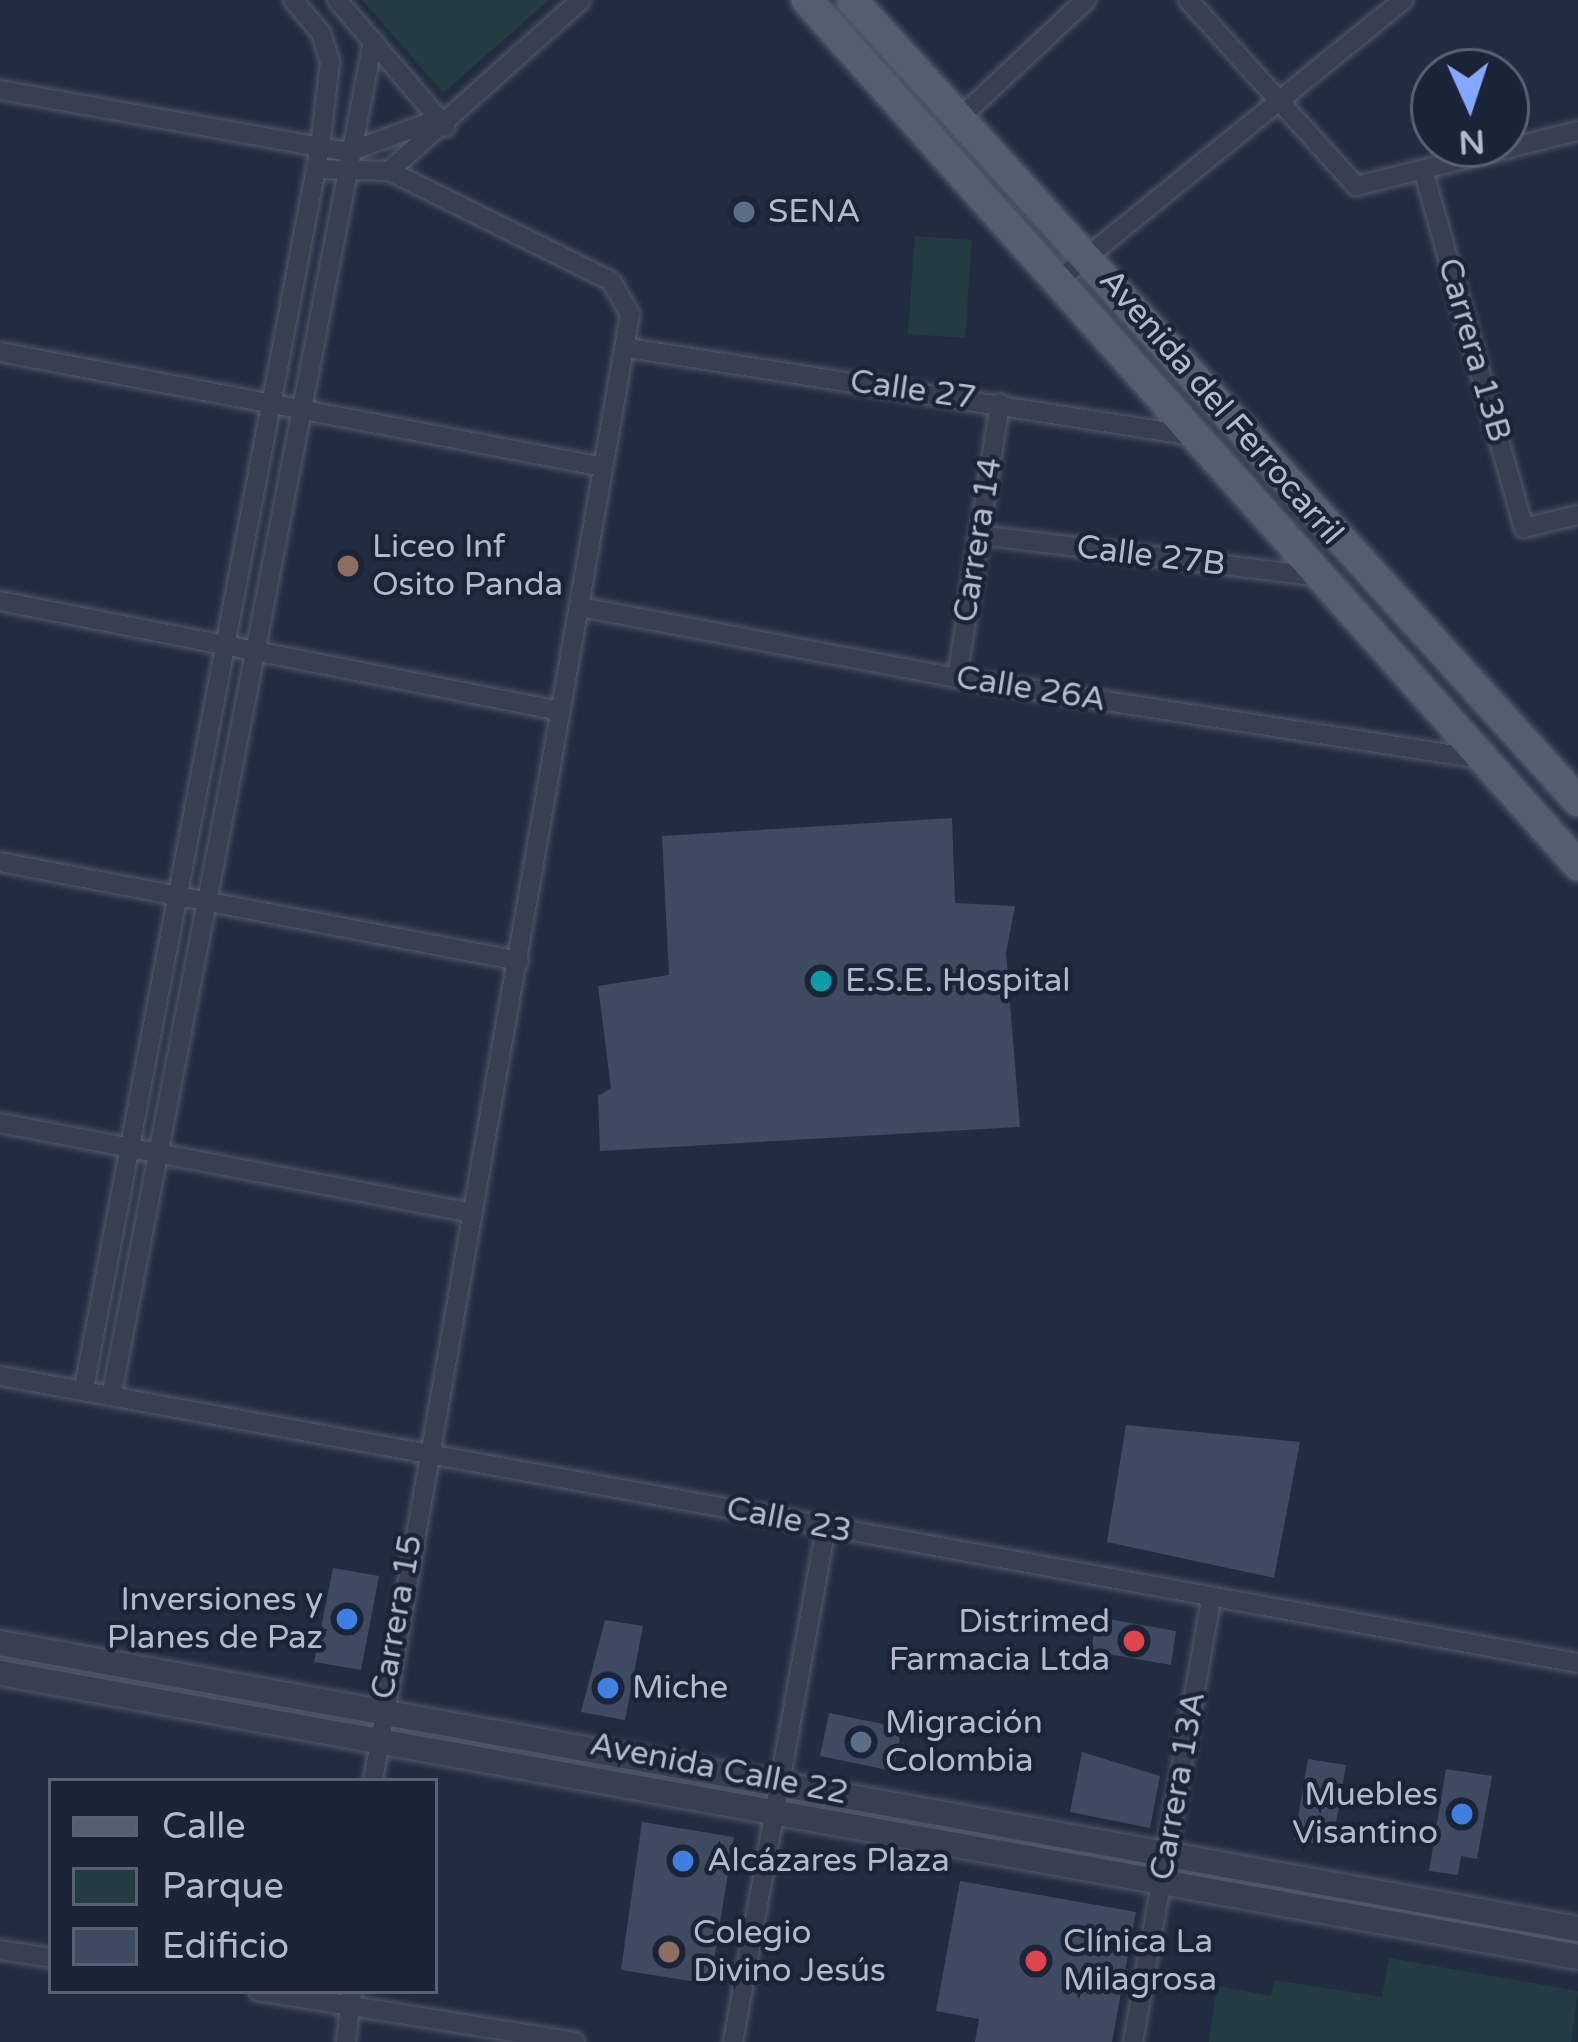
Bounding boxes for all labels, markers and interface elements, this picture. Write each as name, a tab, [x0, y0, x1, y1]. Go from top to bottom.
north arrow	[1410, 48, 1530, 168]
text: N	[1458, 121, 1486, 162]
place label: SENA	[768, 192, 860, 232]
marker: SENA	[731, 199, 757, 225]
street label: Carrera 13B	[1429, 254, 1519, 446]
street label: Avenida del Ferrocarril	[1091, 261, 1351, 553]
street label: Calle 27	[848, 362, 978, 418]
street label: Carrera 14	[945, 455, 1011, 625]
place label: Liceo Inf Osito Panda	[372, 527, 563, 605]
street label: Calle 27B	[1074, 527, 1228, 585]
marker: Liceo Inf Osito Panda	[335, 553, 361, 579]
street label: Calle 26A	[953, 658, 1109, 720]
place label: E.S.E. Hospital	[845, 961, 1071, 1001]
marker: E.S.E. Hospital	[808, 968, 834, 994]
street label: Calle 23	[723, 1488, 855, 1552]
street label: Carrera 15	[363, 1532, 431, 1702]
place label: Inversiones y Planes de Paz	[107, 1580, 323, 1658]
place label: Distrimed Farmacia Ltda	[889, 1602, 1110, 1680]
marker: Inversiones y Planes de Paz	[334, 1606, 360, 1632]
marker: Distrimed Farmacia Ltda	[1121, 1628, 1147, 1654]
place label: Miche	[632, 1668, 728, 1708]
marker: Miche	[595, 1675, 621, 1701]
street label: Carrera 13A	[1142, 1689, 1214, 1883]
place label: Migración Colombia	[885, 1703, 1043, 1781]
street label: Avenida Calle 22	[587, 1725, 851, 1813]
marker: Migración Colombia	[848, 1729, 874, 1755]
place label: Muebles Visantino	[1292, 1775, 1438, 1853]
legend	[48, 1778, 438, 1994]
marker: Muebles Visantino	[1449, 1801, 1475, 1827]
text: Calle	[162, 1805, 246, 1848]
place label: Alcázares Plaza	[707, 1841, 950, 1881]
marker: Alcázares Plaza	[670, 1848, 696, 1874]
text: Parque	[162, 1865, 284, 1908]
place label: Colegio Divino Jesús	[693, 1913, 886, 1991]
place label: Clínica La Milagrosa	[1063, 1922, 1217, 2000]
text: Edificio	[162, 1925, 289, 1968]
marker: Colegio Divino Jesús	[656, 1939, 682, 1965]
marker: Clínica La Milagrosa	[1020, 1945, 1052, 1977]

